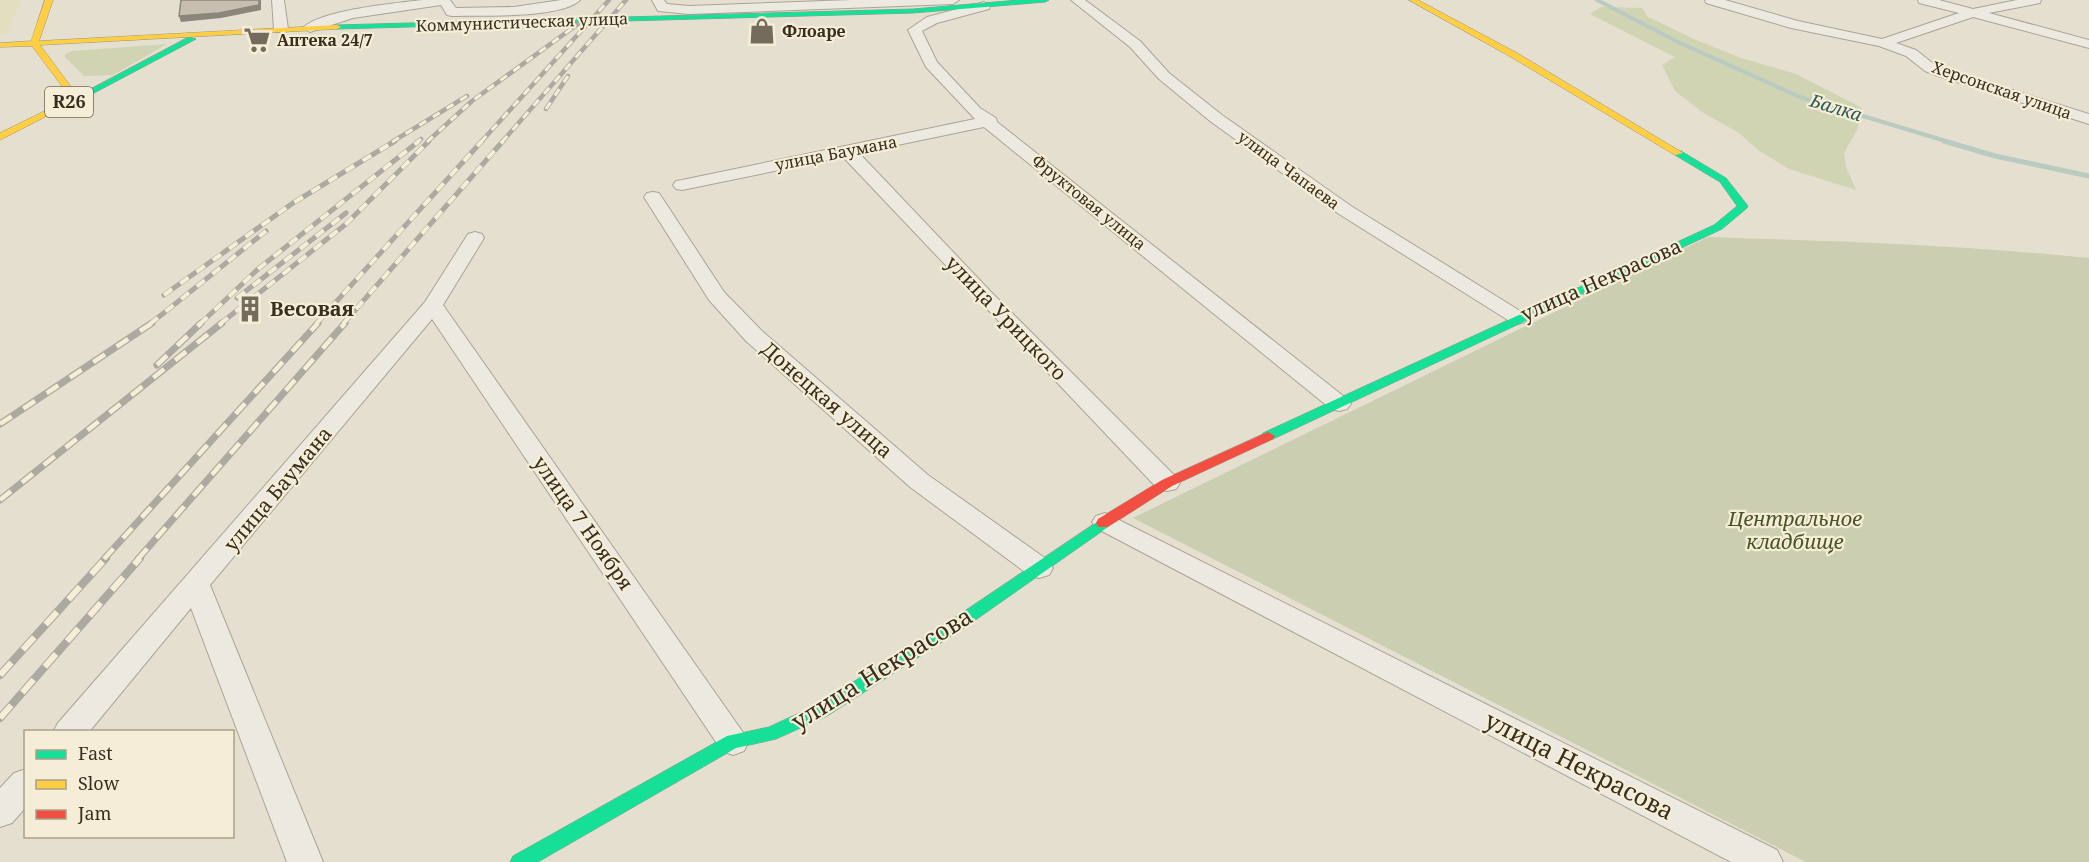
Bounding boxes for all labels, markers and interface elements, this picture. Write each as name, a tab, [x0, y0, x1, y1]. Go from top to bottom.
street label: Коммунистическая улица	[415, 7, 629, 37]
shop icon: Флоаре	[747, 16, 777, 46]
place label: Флоаре	[782, 20, 846, 42]
supermarket icon: Аптека 24/7	[242, 25, 272, 55]
place label: Аптека 24/7	[277, 29, 373, 51]
street label: Херсонская улица	[1929, 56, 2075, 124]
road number: R26	[45, 87, 93, 117]
water label: Балка	[1806, 88, 1865, 126]
street label: улица Чапаева	[1234, 126, 1344, 214]
street label: улица Баумана	[773, 130, 899, 176]
street label: Фруктовая улица	[1027, 149, 1151, 255]
street label: улица Некрасова	[1516, 232, 1686, 327]
street label: улица Урицкого	[940, 249, 1073, 386]
building icon: Весовая	[235, 294, 265, 324]
place label: Весовая	[270, 295, 354, 322]
street label: Донецкая улица	[756, 335, 899, 464]
street label: улица Баумана	[217, 421, 338, 557]
street label: улица 7 Ноября	[527, 450, 640, 595]
park label: Центральное кладбище	[1727, 505, 1862, 555]
street label: улица Некрасова	[784, 599, 978, 737]
street label: улица Некрасова	[1479, 703, 1680, 827]
legend	[24, 730, 234, 838]
text: Fast	[78, 741, 113, 765]
text: Slow	[78, 771, 120, 795]
text: Jam	[77, 801, 112, 825]

